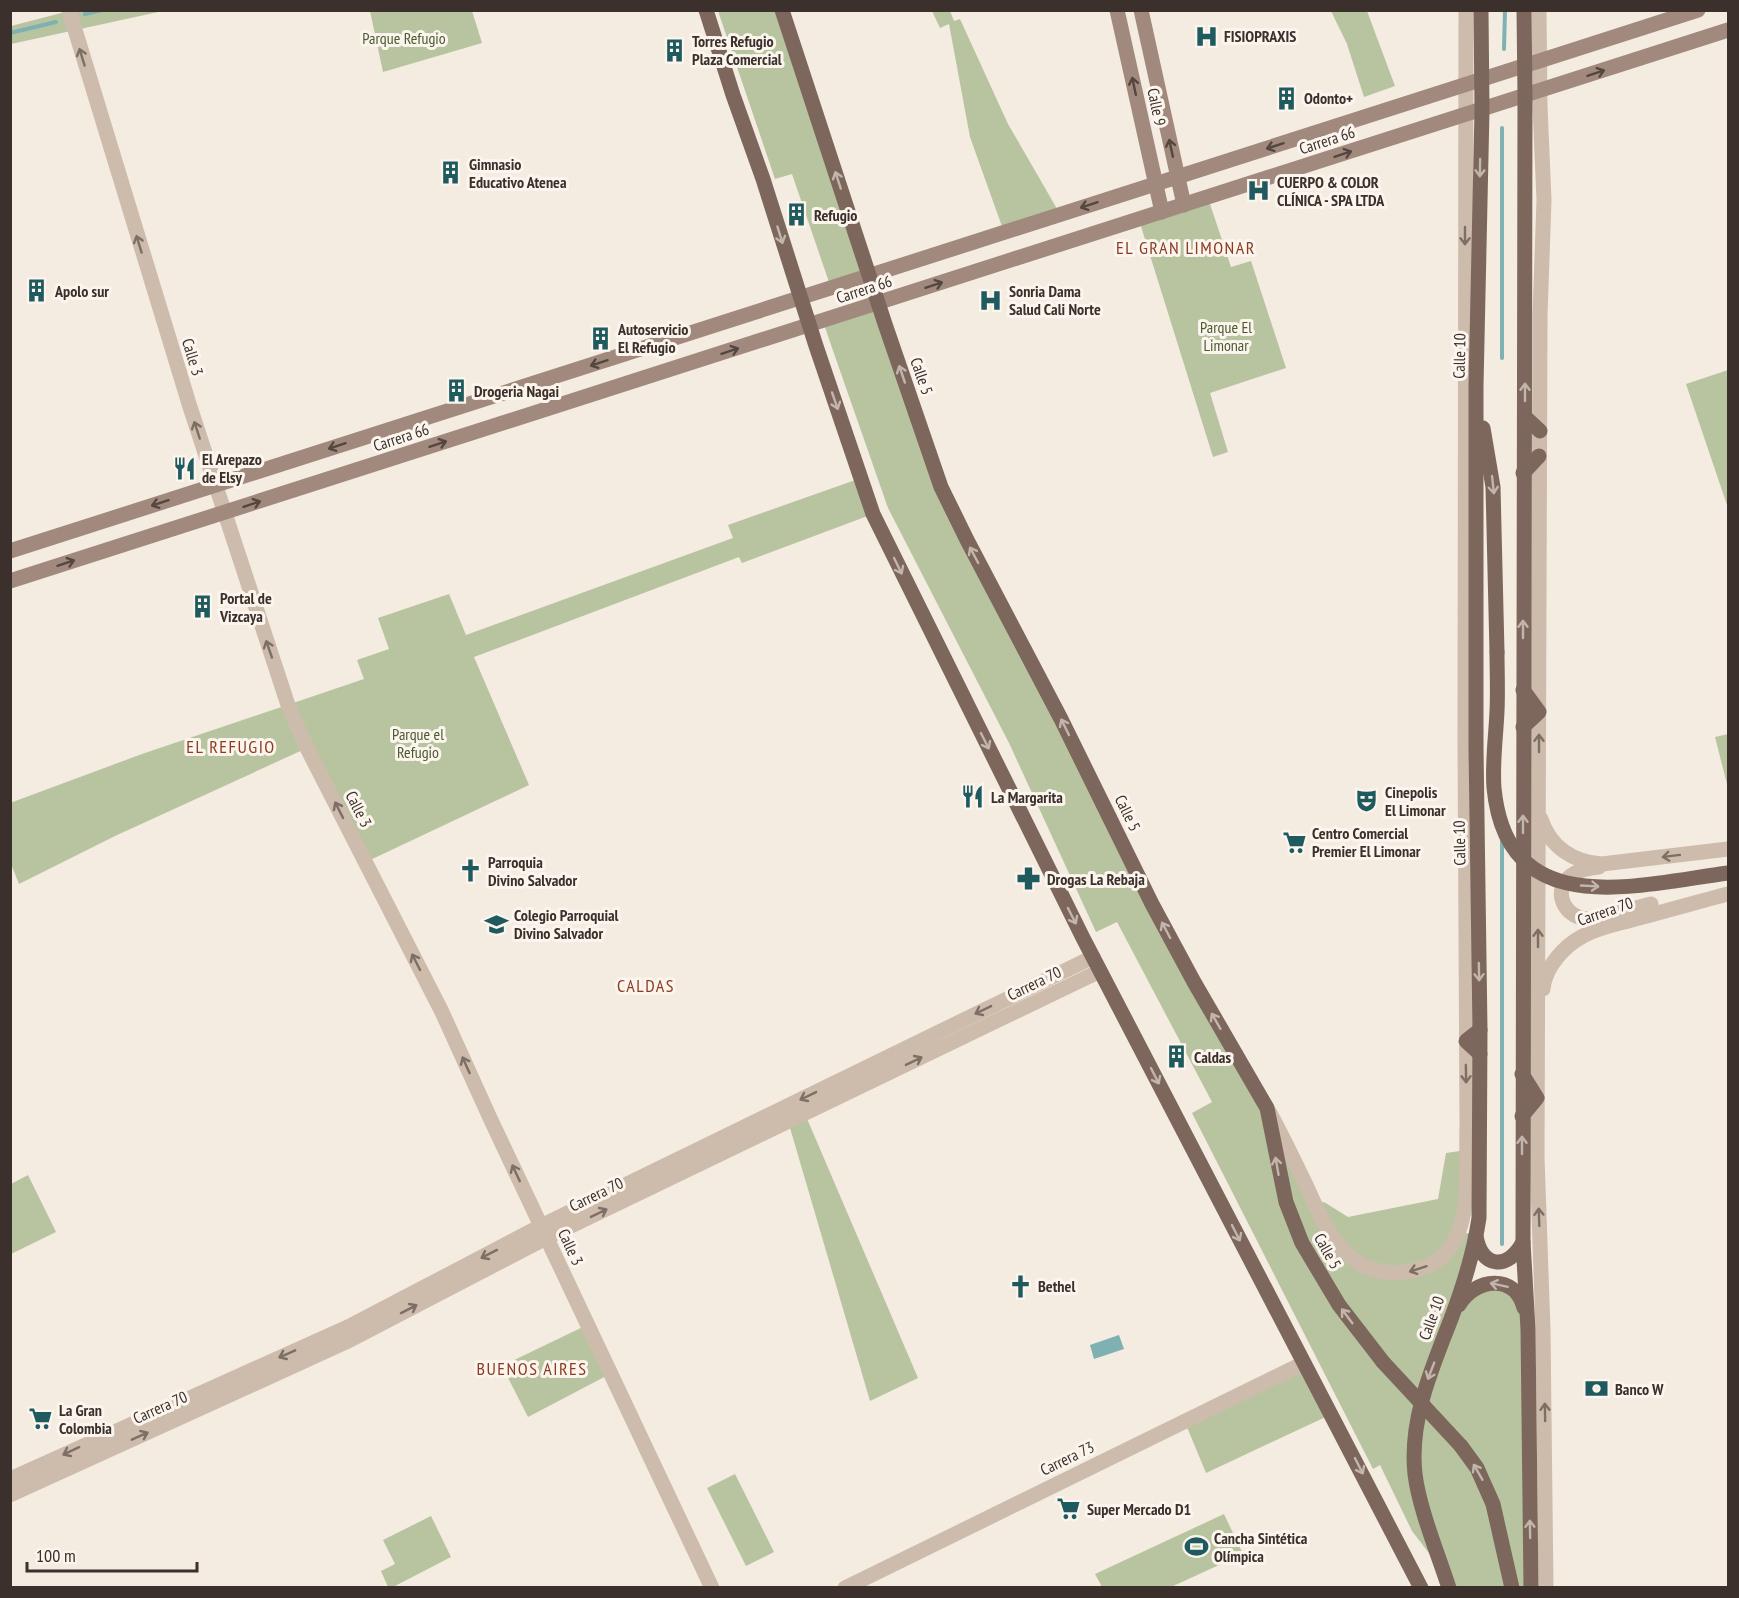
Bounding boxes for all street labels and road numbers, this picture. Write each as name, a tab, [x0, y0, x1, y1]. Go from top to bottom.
street label: Calle 9	[1143, 86, 1171, 128]
street label: Carrera 66	[1297, 122, 1357, 158]
street label: Carrera 66	[834, 271, 894, 307]
street label: Calle 10	[1449, 333, 1469, 379]
street label: Calle 3	[178, 336, 208, 378]
street label: Calle 5	[906, 355, 938, 397]
street label: Carrera 66	[371, 419, 431, 455]
street label: Calle 3	[341, 787, 377, 831]
street label: Calle 5	[1111, 791, 1145, 835]
street label: Calle 10	[1449, 820, 1469, 866]
street label: Carrera 70	[1575, 892, 1635, 930]
street label: Carrera 70	[1004, 961, 1064, 1005]
street label: Carrera 70	[566, 1172, 626, 1216]
street label: Calle 3	[554, 1225, 588, 1269]
street label: Calle 5	[1310, 1229, 1346, 1273]
street label: Calle 10	[1414, 1293, 1448, 1343]
street label: Carrera 70	[130, 1386, 190, 1428]
street label: Carrera 73	[1037, 1436, 1097, 1480]

